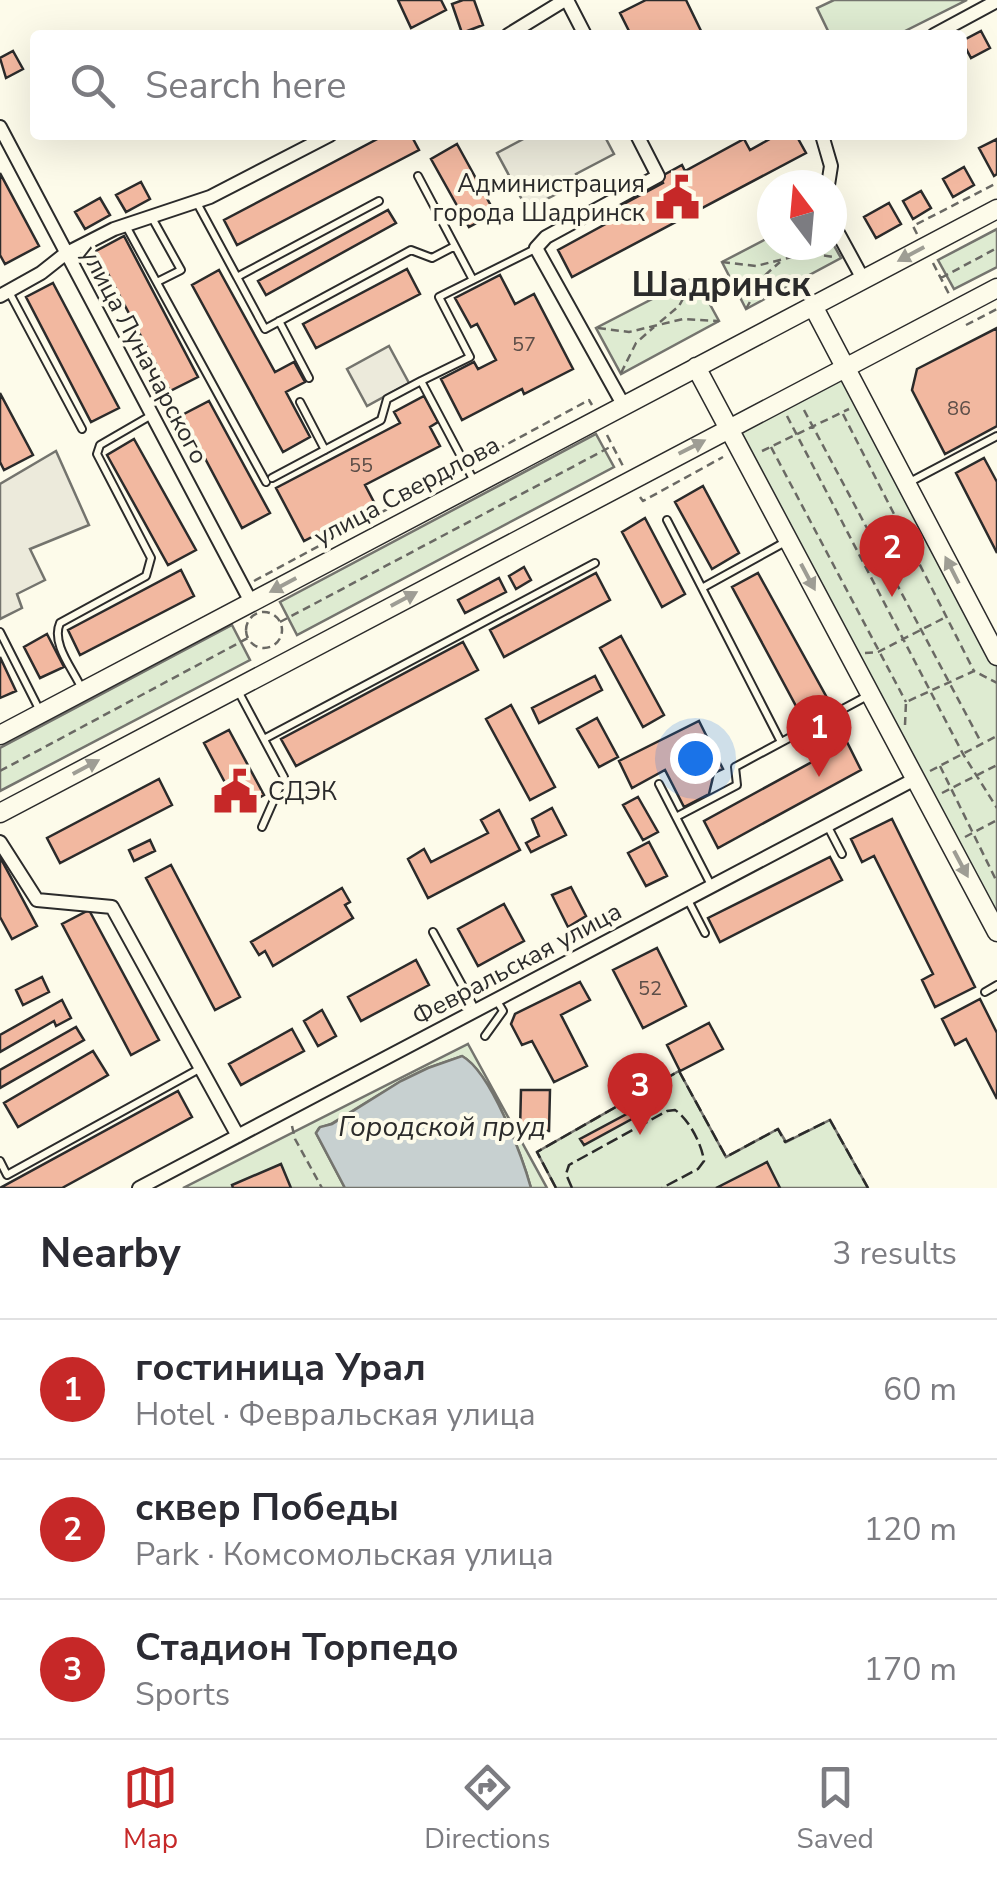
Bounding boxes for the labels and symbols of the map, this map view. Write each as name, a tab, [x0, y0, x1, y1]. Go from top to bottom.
place label: Администрация города Шадринск	[433, 167, 646, 230]
north arrow	[757, 170, 847, 260]
public building icon: Администрация города Шадринск	[654, 174, 702, 222]
street label: улица Луначарского	[72, 240, 216, 470]
one-way arrow	[896, 245, 925, 262]
district label: Шадринск	[631, 261, 811, 308]
house number: 57	[512, 331, 536, 358]
house number: 86	[947, 395, 971, 422]
street label: улица Свердлова	[308, 428, 506, 554]
one-way arrow	[677, 439, 706, 456]
house number: 55	[349, 452, 373, 479]
pin: 2	[860, 514, 924, 597]
one-way arrow	[944, 555, 961, 584]
one-way arrow	[798, 563, 816, 591]
one-way arrow	[268, 576, 297, 593]
one-way arrow	[390, 591, 419, 608]
pin: 1	[786, 694, 852, 777]
your location	[670, 733, 721, 784]
one-way arrow	[72, 759, 101, 776]
public building icon: СДЭК	[211, 768, 259, 816]
place label: СДЭК	[268, 775, 337, 809]
one-way arrow	[952, 849, 969, 878]
street label: Февральская улица	[406, 894, 628, 1034]
house number: 52	[638, 975, 662, 1002]
pin: 3	[608, 1052, 672, 1135]
water label: Городской пруд	[338, 1108, 546, 1146]

